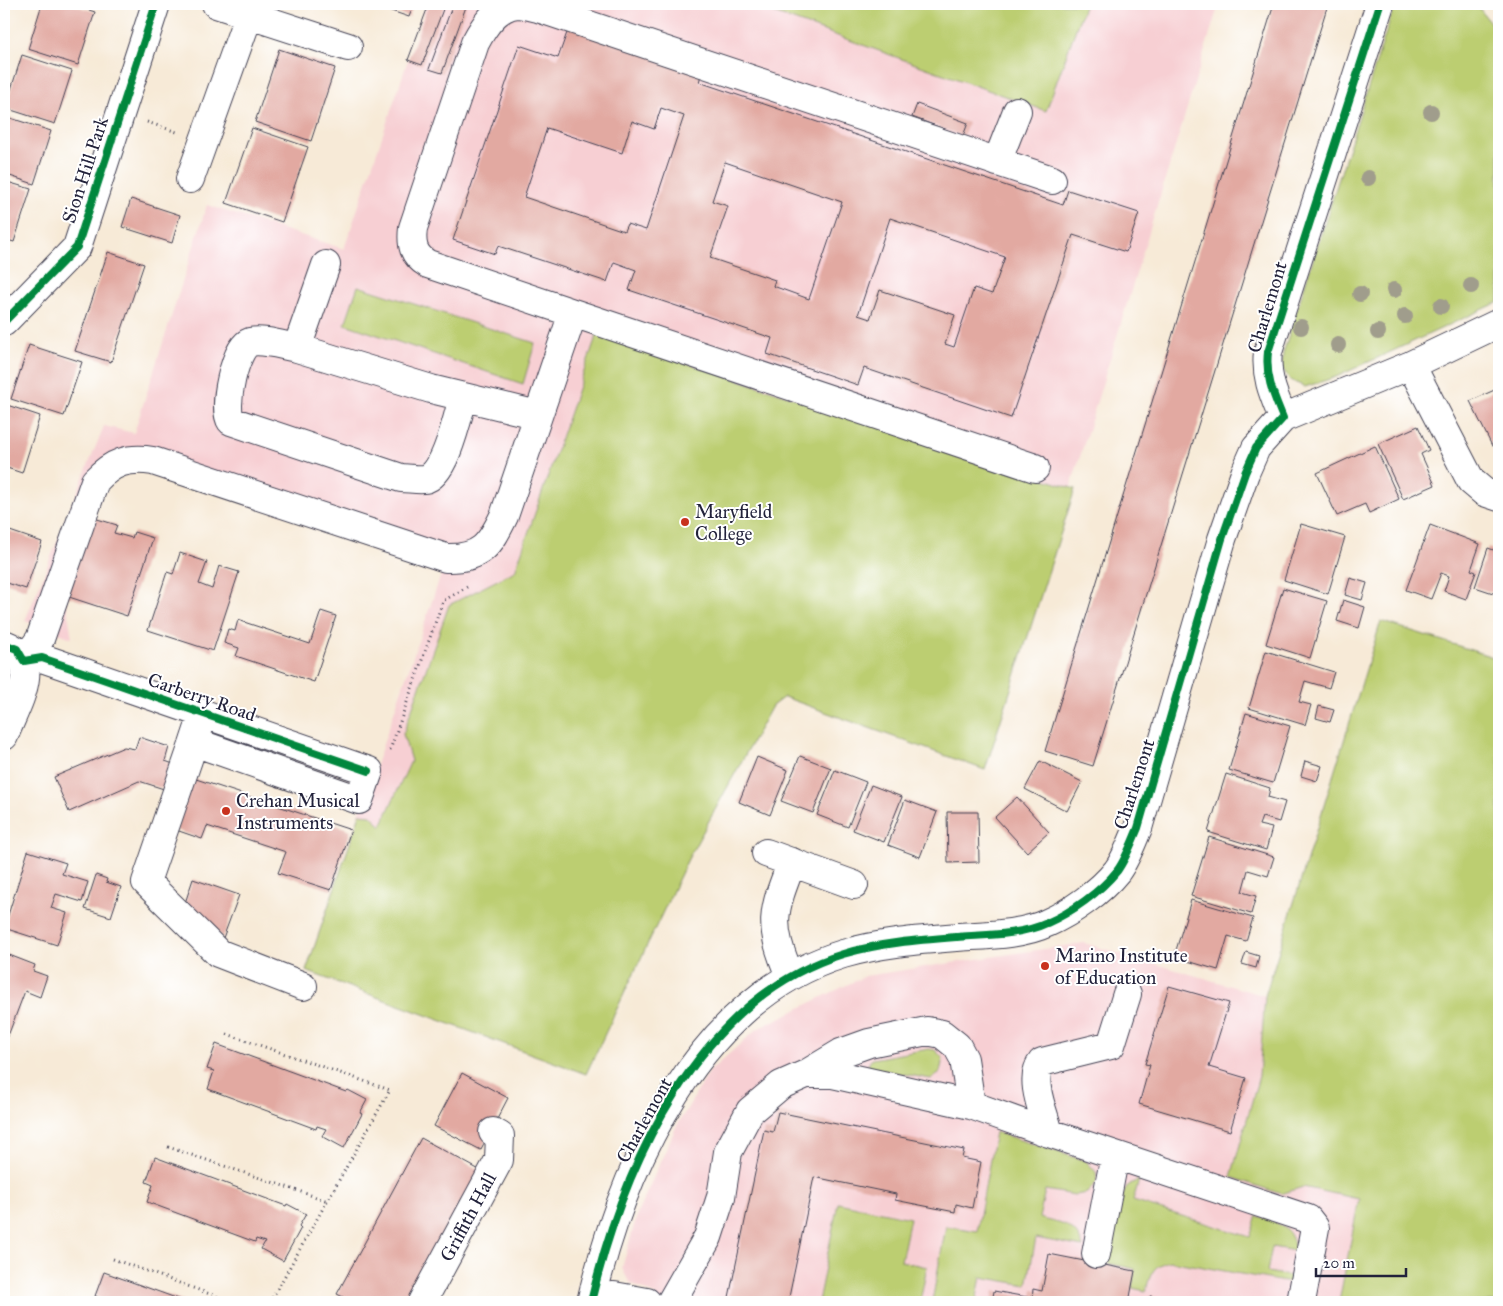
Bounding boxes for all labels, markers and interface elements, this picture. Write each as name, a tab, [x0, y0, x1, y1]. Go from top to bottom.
street label: Sion Hill Park	[57, 114, 113, 226]
street label: Charlemont	[1242, 258, 1292, 355]
place label: Maryfield College	[695, 500, 773, 546]
marker: Maryfield College	[679, 516, 691, 528]
street label: Carberry Road	[145, 668, 260, 726]
street label: Charlemont	[1109, 735, 1160, 832]
place label: Crehan Musical Instruments	[236, 789, 360, 834]
marker: Crehan Musical Instruments	[220, 805, 232, 817]
place label: Marino Institute of Education	[1055, 944, 1188, 989]
marker: Marino Institute of Education	[1039, 960, 1051, 972]
street label: Charlemont	[611, 1073, 677, 1167]
street label: Griffith Hall	[435, 1168, 501, 1265]
scale bar	[1316, 1246, 1406, 1278]
text: 20 m	[1323, 1254, 1355, 1272]

